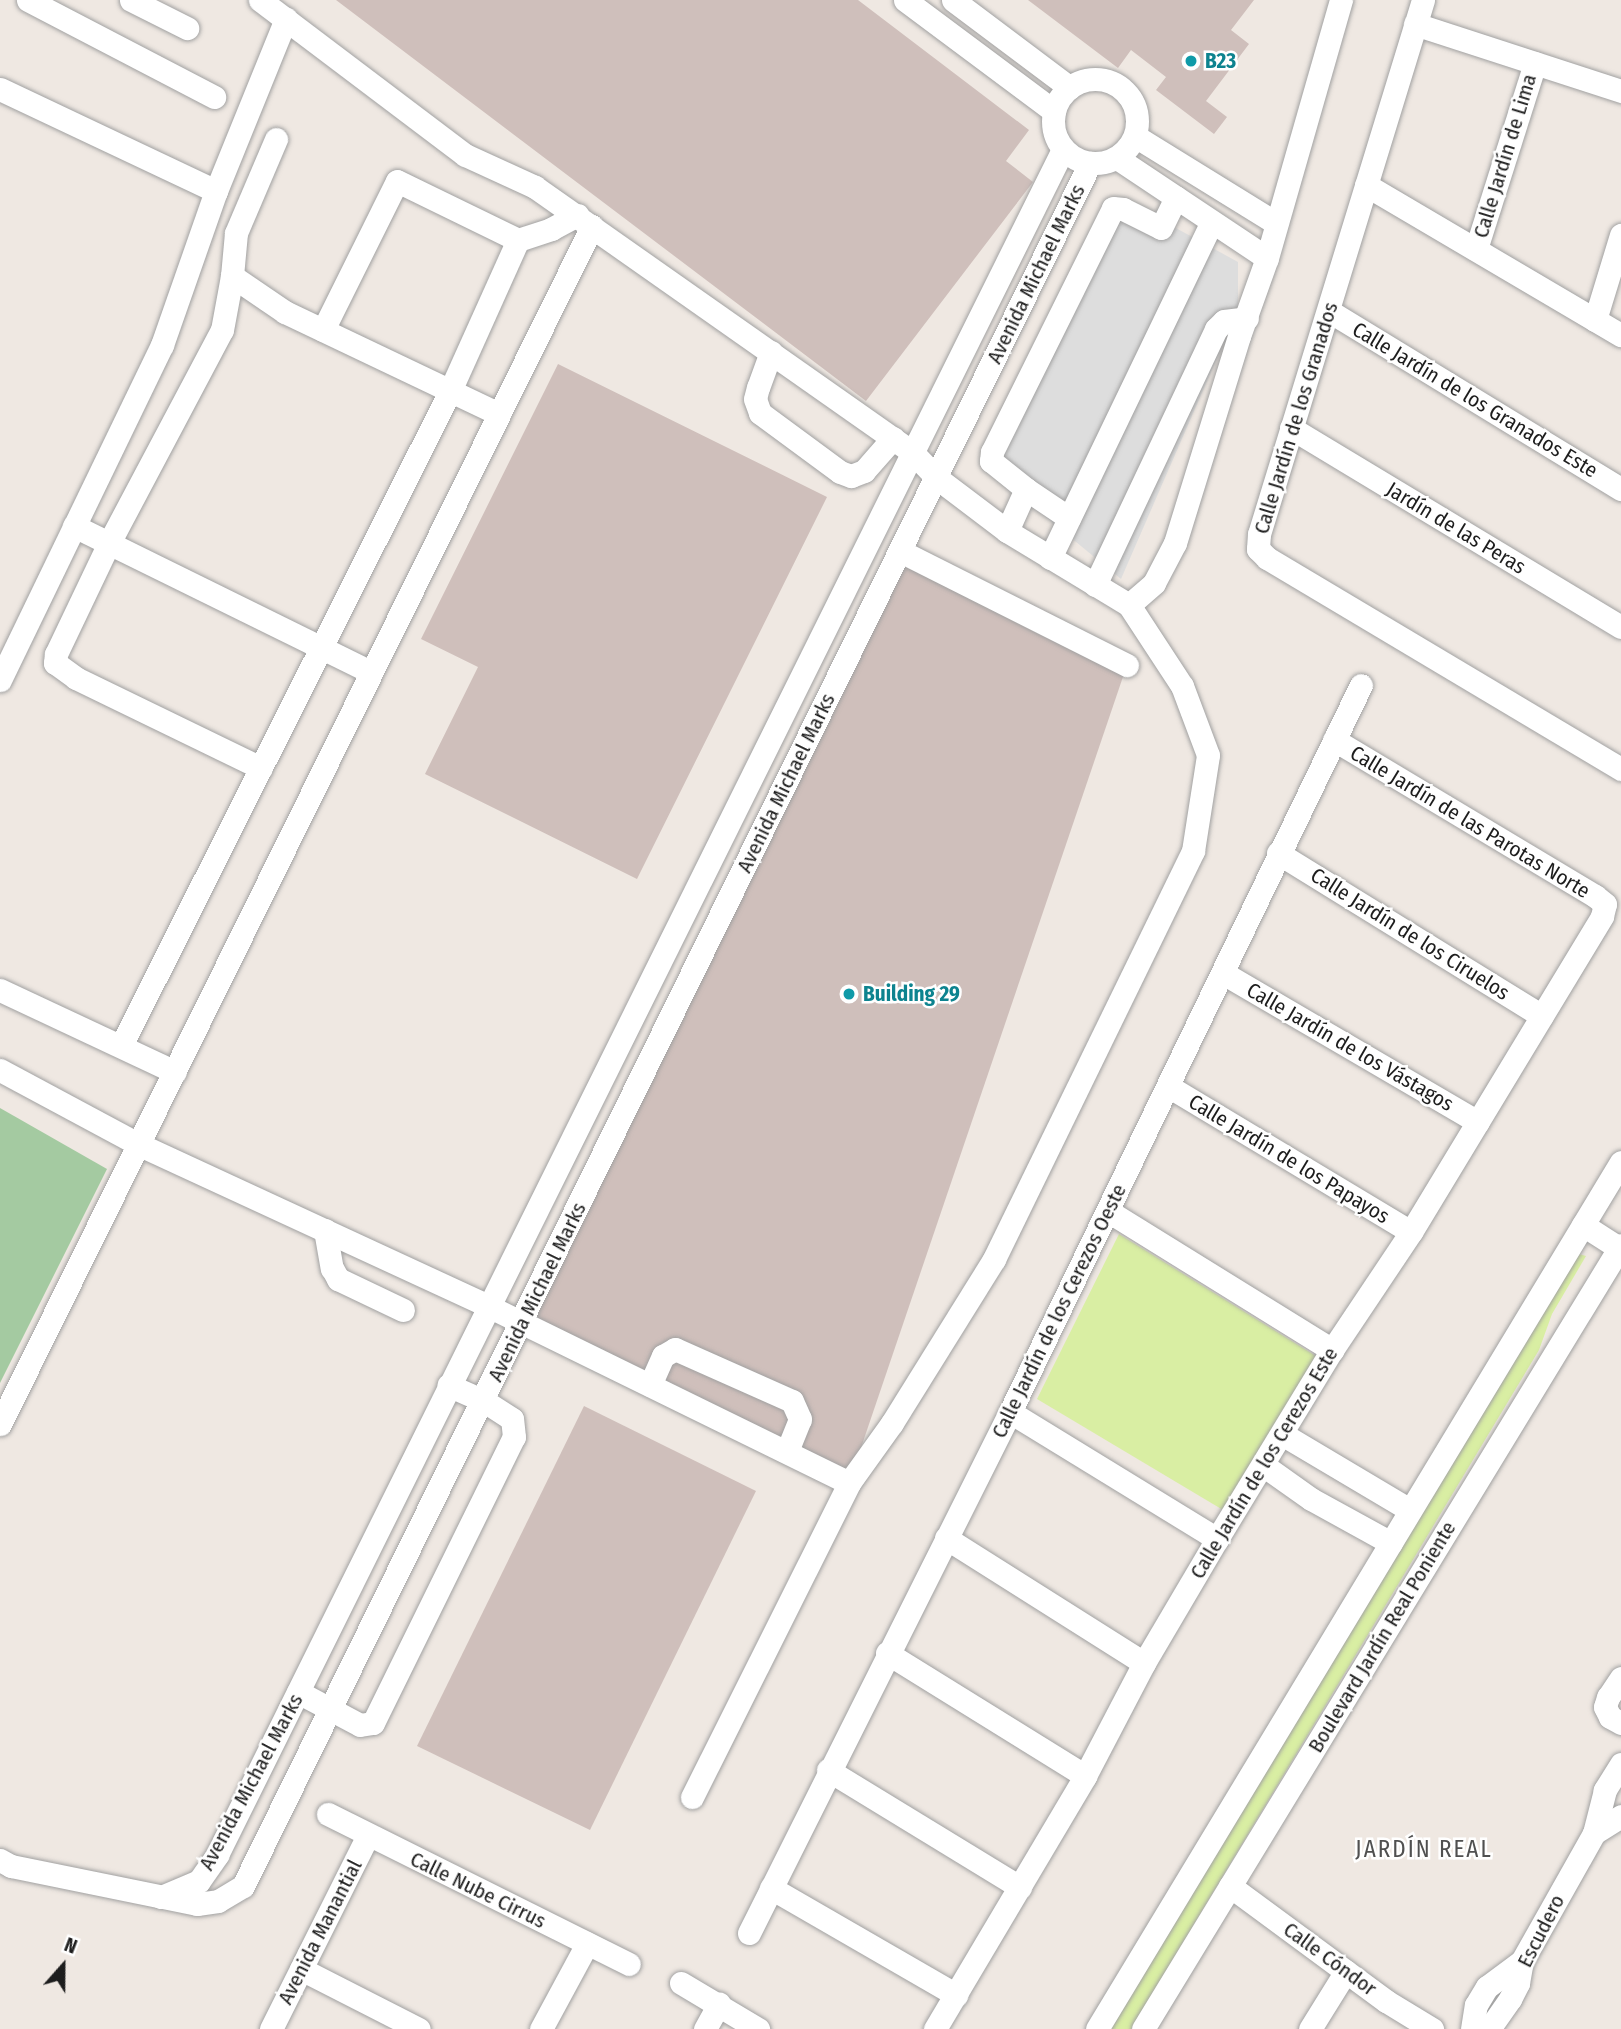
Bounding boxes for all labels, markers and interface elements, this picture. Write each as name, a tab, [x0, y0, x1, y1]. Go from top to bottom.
place label: B23	[1205, 48, 1236, 74]
marker: B23	[1183, 53, 1199, 69]
street label: Calle Jardín de Lima	[1468, 71, 1542, 241]
street label: Avenida Michael Marks	[982, 180, 1090, 368]
street label: Calle Jardín de los Granados	[1249, 299, 1343, 537]
street label: Calle Jardín de los Granados Este	[1348, 317, 1602, 483]
street label: Jardín de las Peras	[1382, 476, 1530, 580]
street label: Avenida Michael Marks	[732, 689, 840, 877]
street label: Calle Jardín de las Parotas Norte	[1346, 740, 1594, 904]
street label: Calle Jardín de los Ciruelos	[1306, 863, 1514, 1005]
street label: Calle Jardín de los Vástagos	[1242, 977, 1458, 1117]
place label: Building 29	[863, 981, 960, 1007]
marker: Building 29	[841, 986, 857, 1002]
street label: Calle Jardín de los Papayos	[1184, 1089, 1394, 1229]
street label: Calle Jardín de los Cerezos Oeste	[986, 1180, 1132, 1442]
street label: Avenida Michael Marks	[483, 1198, 591, 1386]
street label: Calle Jardín de los Cerezos Este	[1185, 1343, 1343, 1583]
street label: Boulevard Jardín Real Poniente	[1303, 1517, 1461, 1757]
street label: Avenida Michael Marks	[194, 1689, 308, 1875]
district label: JARDÍN REAL	[1357, 1835, 1491, 1863]
street label: Calle Nube Cirrus	[406, 1846, 550, 1934]
street label: Avenida Manantial	[273, 1855, 367, 2009]
street label: Escudero	[1512, 1891, 1570, 1971]
street label: Calle Cóndor	[1279, 1917, 1381, 2001]
north arrow	[28, 1931, 98, 2001]
text: N	[61, 1933, 80, 1959]

